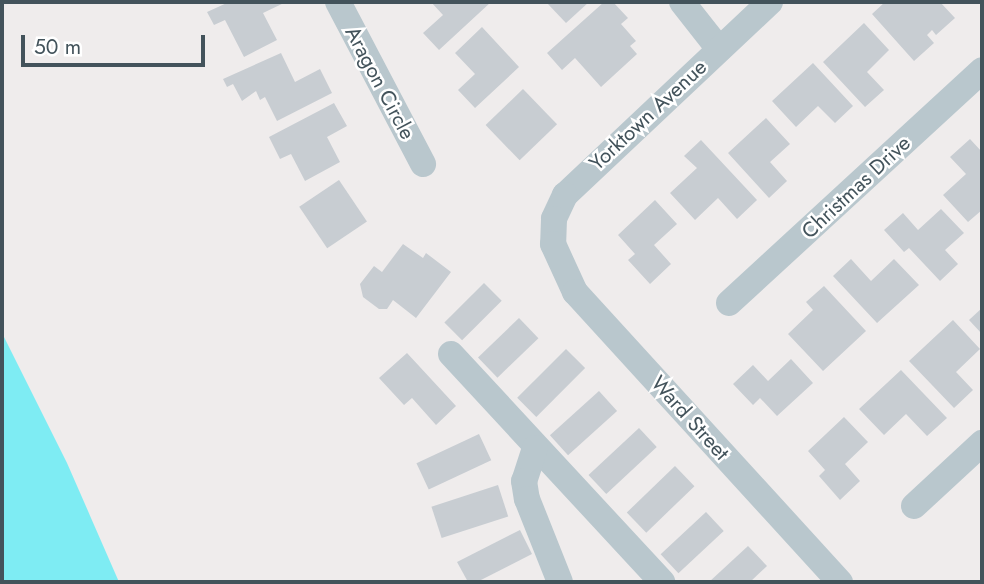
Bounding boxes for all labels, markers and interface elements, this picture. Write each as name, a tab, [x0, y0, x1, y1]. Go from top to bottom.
scale bar	[24, 21, 208, 65]
street label: Aragon Circle	[340, 22, 420, 144]
text: 50 m	[34, 32, 81, 62]
street label: Yorktown Avenue	[584, 54, 712, 176]
street label: Christmas Drive	[796, 130, 916, 244]
street label: Ward Street	[646, 371, 734, 465]

